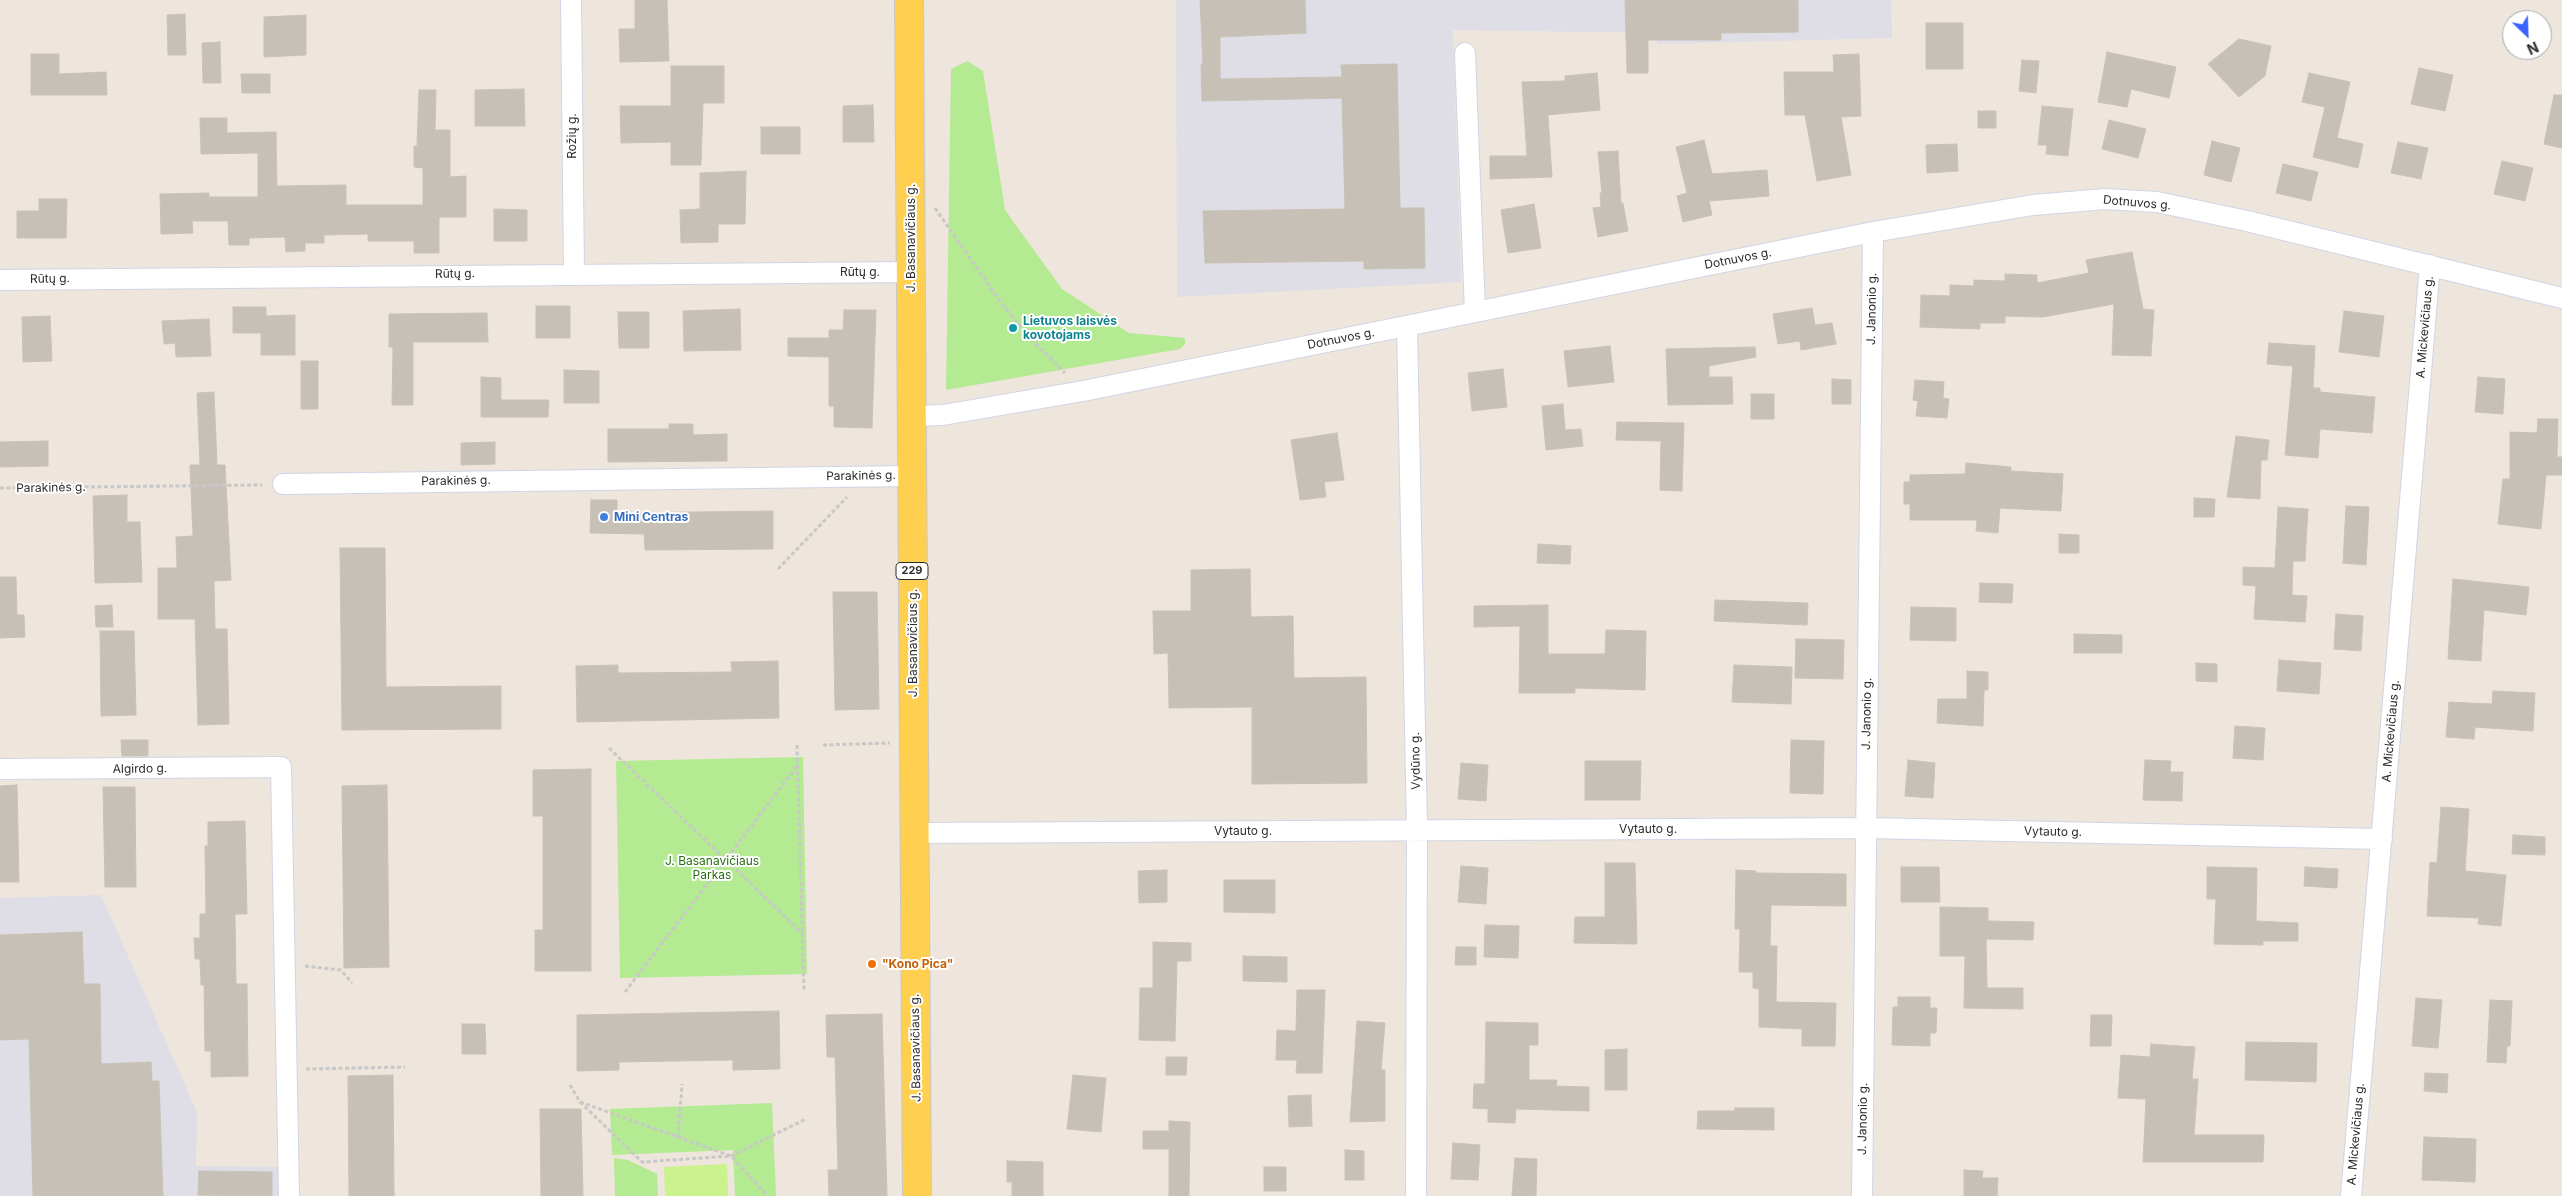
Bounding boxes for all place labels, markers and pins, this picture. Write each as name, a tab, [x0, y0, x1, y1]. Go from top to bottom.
place label: Lietuvos laisvės kovotojams	[1023, 314, 1117, 342]
marker: Lietuvos laisvės kovotojams	[1007, 322, 1019, 334]
place label: Mini Centras	[614, 510, 688, 524]
marker: Mini Centras	[598, 511, 610, 523]
place label: "Kono Pica"	[882, 957, 953, 971]
marker: "Kono Pica"	[866, 958, 878, 970]

